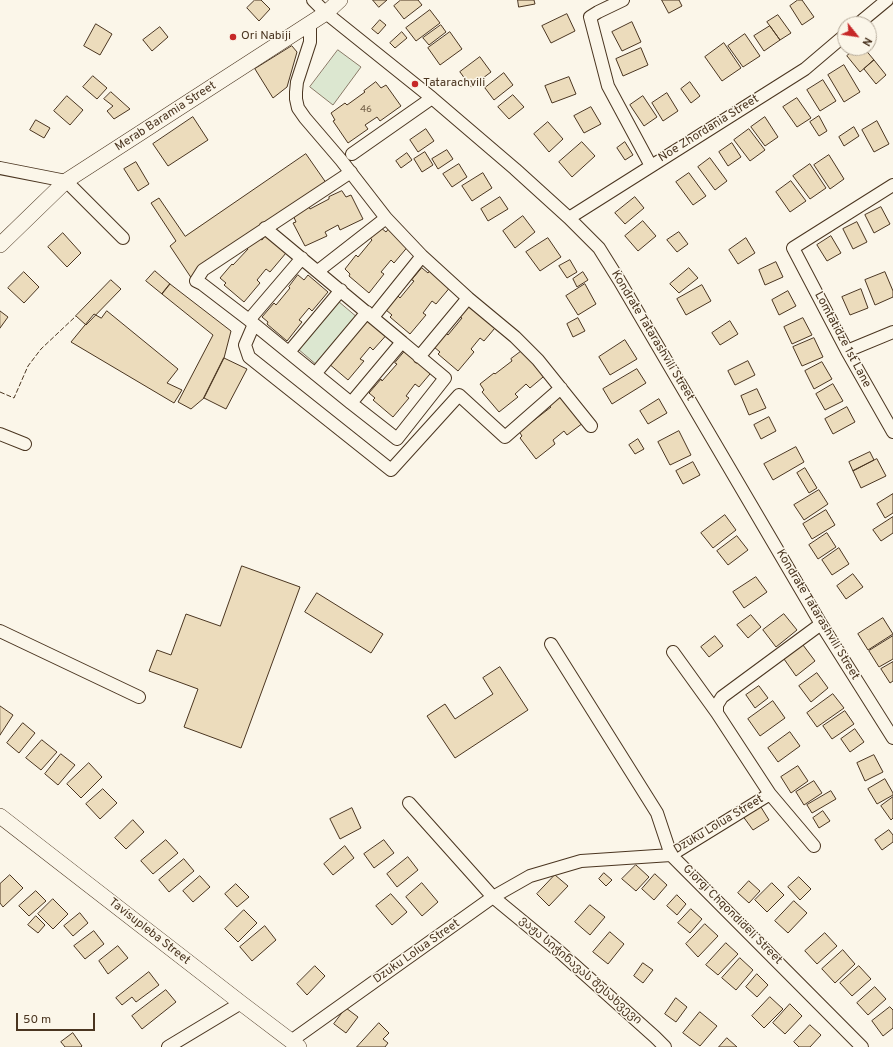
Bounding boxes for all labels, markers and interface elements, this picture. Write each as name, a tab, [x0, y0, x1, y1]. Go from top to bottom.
north arrow	[837, 16, 877, 56]
place label: Ori Nabiji	[241, 30, 291, 44]
marker: Ori Nabiji	[228, 32, 238, 42]
text: N	[858, 35, 875, 48]
place label: Tatarachvili	[423, 77, 485, 91]
street label: Merab Baramia Street	[113, 79, 219, 155]
marker: Tatarachvili	[410, 79, 420, 89]
street label: Noe Zhordania Street	[656, 92, 762, 166]
house number: 46	[360, 104, 372, 116]
street label: Kondrate Tatarashvili Street	[607, 268, 697, 404]
street label: Lomtatidze 1st Lane	[811, 289, 873, 391]
street label: Kondrate Tatarashvili Street	[772, 547, 862, 683]
street label: Dzuku Lolua Street	[672, 793, 766, 857]
street label: Giorgi Chqondideli Street	[679, 862, 785, 968]
street label: Tavisupleba Street	[105, 896, 193, 968]
street label: ვაჟა სიჭინავას შესახვევი	[516, 914, 644, 1028]
street label: Dzuku Lolua Street	[371, 917, 463, 987]
scale bar	[18, 1005, 97, 1031]
text: 50 m	[23, 1012, 51, 1028]

